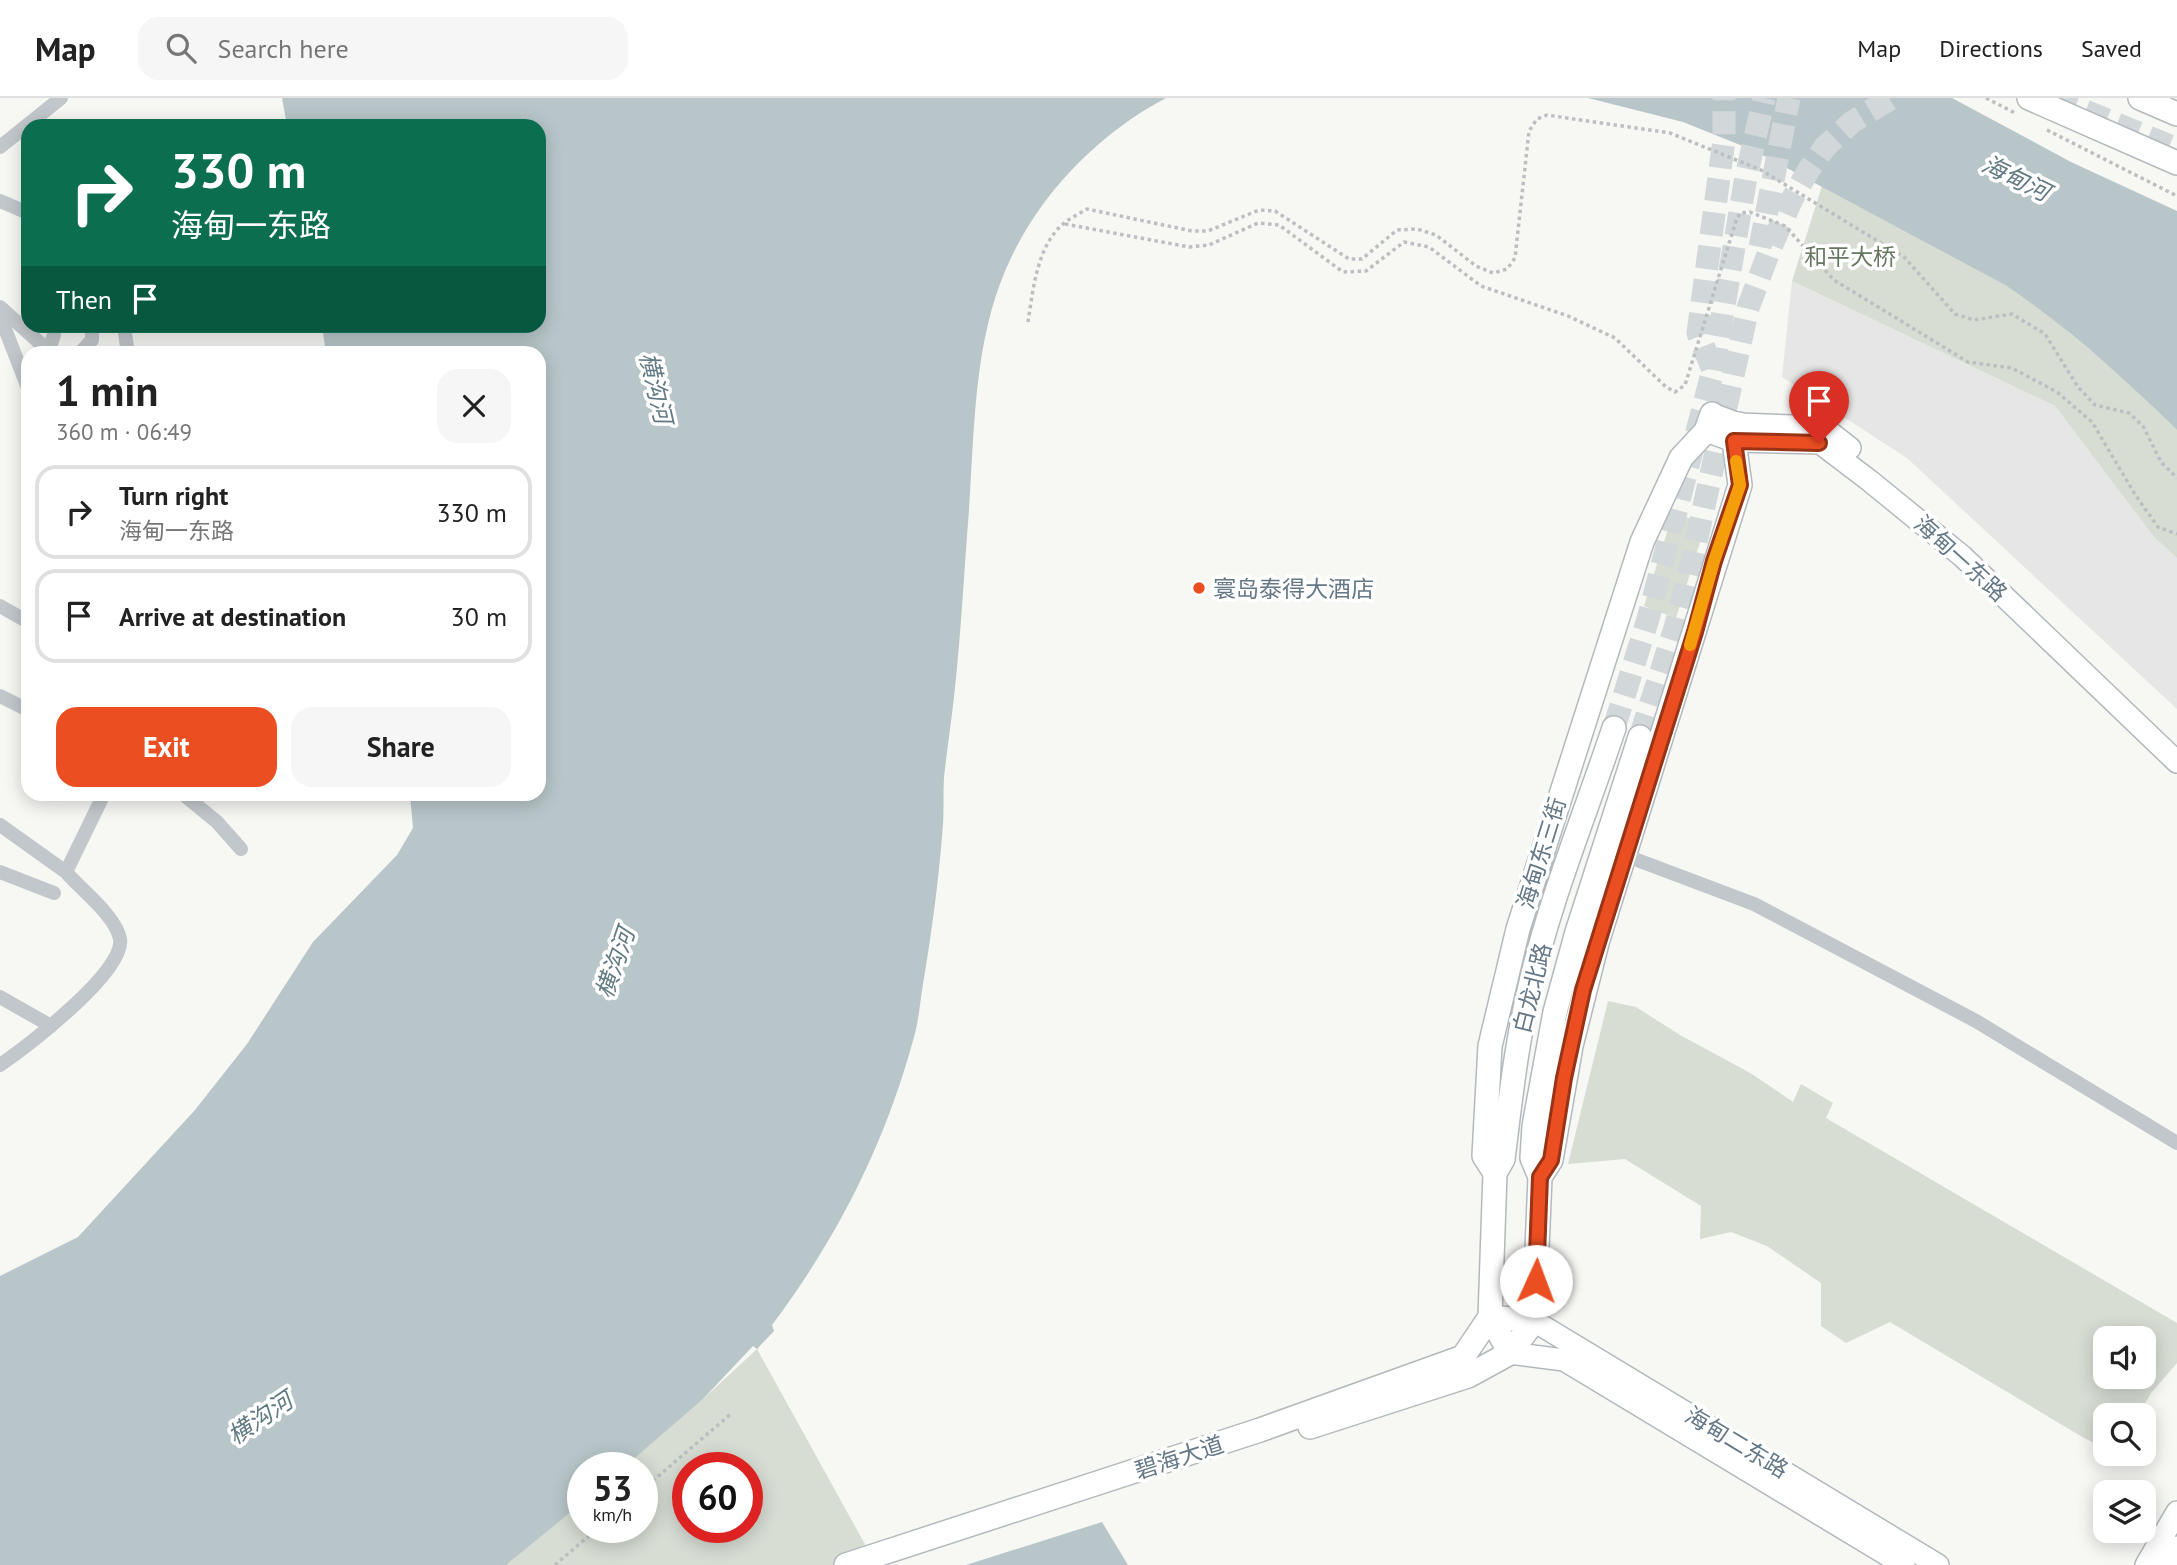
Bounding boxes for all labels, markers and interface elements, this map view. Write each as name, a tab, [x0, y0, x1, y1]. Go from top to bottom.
search box	[138, 17, 628, 80]
text: Map	[35, 27, 96, 70]
icon: search	[162, 29, 200, 67]
text: Search here	[218, 32, 349, 65]
text: Map	[1857, 33, 1901, 64]
text: Directions	[1939, 33, 2043, 64]
text: Saved	[2081, 33, 2142, 64]
text: 330 m	[171, 138, 306, 202]
icon: right	[56, 147, 147, 238]
water label: 海甸河	[1977, 148, 2059, 209]
text: 海甸一东路	[171, 204, 331, 246]
park label: 和平大桥	[1804, 242, 1896, 271]
icon: arrive	[126, 280, 164, 318]
text: Then	[56, 283, 112, 316]
water label: 横沟河	[633, 349, 680, 430]
text: 1 min	[56, 363, 158, 418]
button: close	[437, 369, 511, 443]
pin	[1789, 371, 1849, 443]
icon: arrive	[1800, 382, 1838, 420]
text: 360 m · 06:49	[56, 417, 192, 446]
text: Turn right	[119, 479, 228, 512]
icon: right	[60, 493, 98, 531]
text: 330 m	[436, 496, 507, 529]
street label: 海甸一东路	[1909, 509, 2013, 607]
text: 海甸一东路	[119, 516, 234, 545]
place label: 寰岛泰得大酒店	[1213, 574, 1374, 603]
marker: 寰岛泰得大酒店	[1191, 580, 1207, 596]
icon: arrive	[60, 597, 98, 635]
text: Arrive at destination	[119, 600, 346, 633]
text: 30 m	[451, 600, 507, 633]
button: Exit	[56, 707, 277, 787]
button: Share	[291, 707, 511, 787]
street label: 海甸东三街	[1510, 794, 1572, 912]
water label: 横沟河	[589, 920, 643, 1002]
street label: 白龙北路	[1507, 940, 1557, 1036]
position arrow	[1499, 1244, 1573, 1318]
map controls	[2093, 1326, 2156, 1543]
button: sound	[2093, 1326, 2156, 1389]
water label: 横沟河	[221, 1383, 302, 1451]
street label: 海甸二东路	[1680, 1400, 1794, 1484]
button: search	[2093, 1403, 2156, 1466]
street label: 碧海大道	[1131, 1429, 1227, 1485]
speed limit sign: 60	[672, 1452, 763, 1543]
text: 53	[593, 1465, 632, 1511]
button: layers	[2093, 1480, 2156, 1543]
text: km/h	[593, 1503, 632, 1526]

